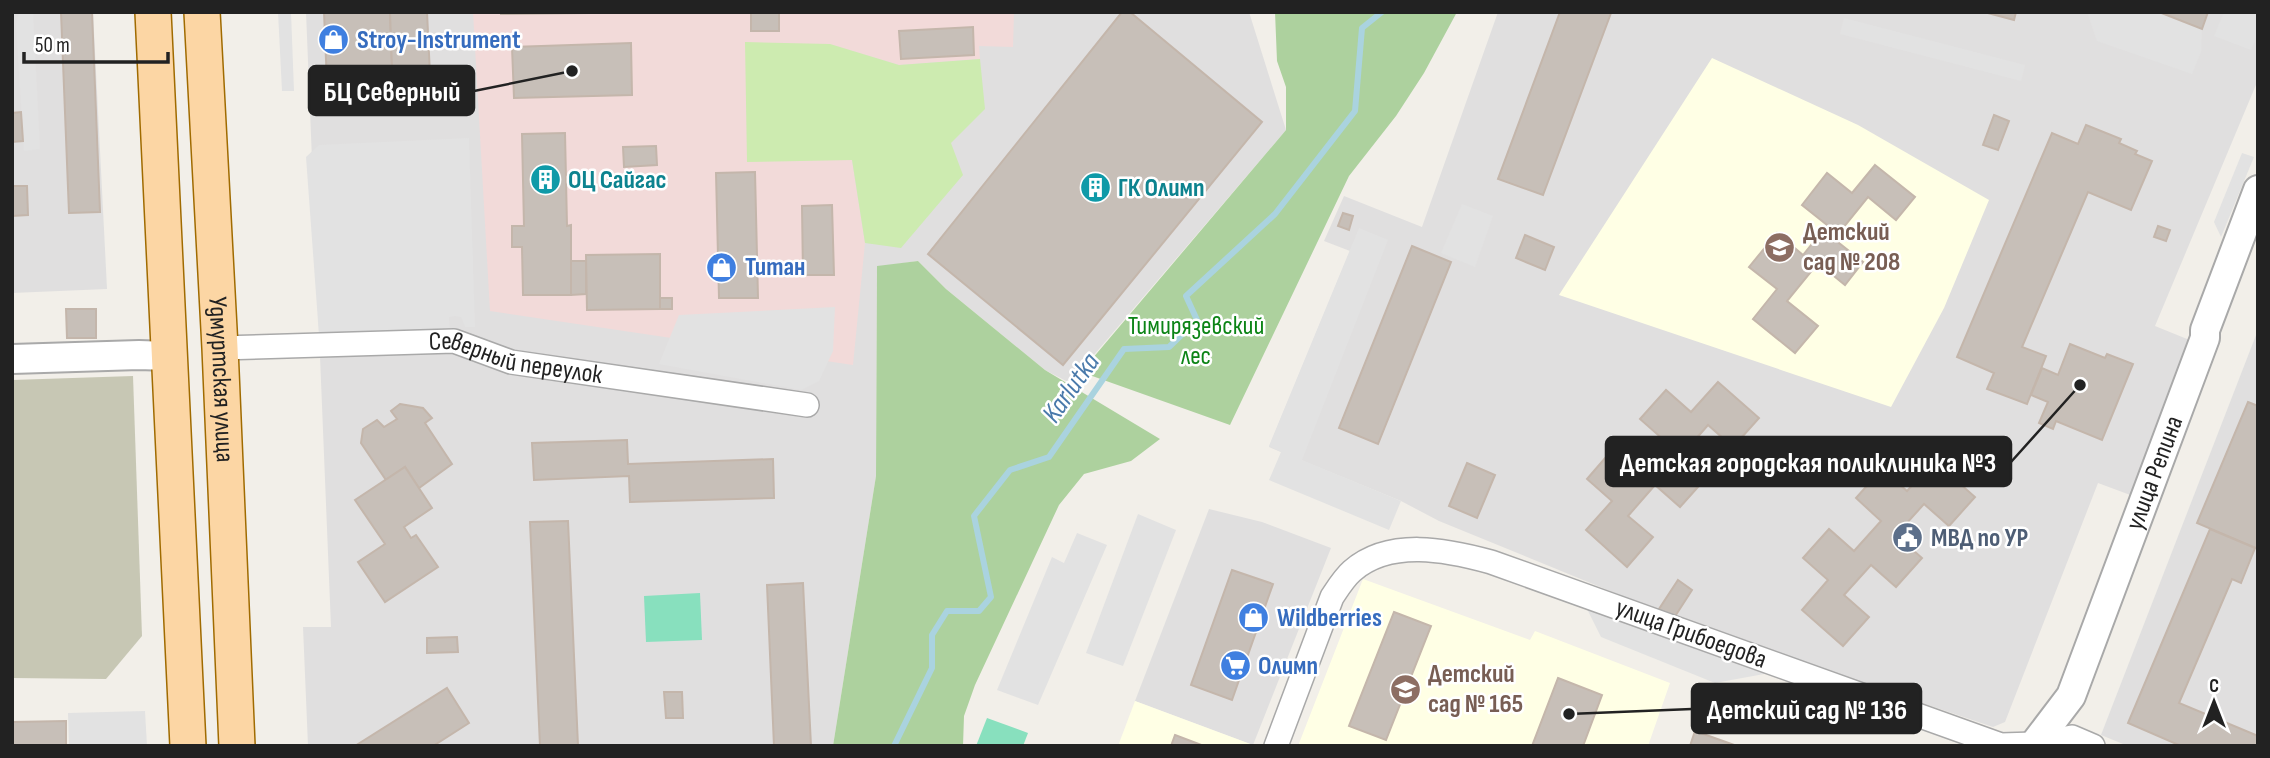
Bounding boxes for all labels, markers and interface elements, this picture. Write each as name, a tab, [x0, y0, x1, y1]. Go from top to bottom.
scale bar	[24, 21, 168, 65]
shop icon: Stroy-Instrument	[317, 23, 351, 57]
place label: Stroy-Instrument	[357, 25, 521, 56]
text: 50 m	[35, 33, 70, 58]
callout: БЦ Северный	[309, 66, 474, 115]
text: БЦ Северный	[324, 76, 460, 109]
building icon: ОЦ Сайгас	[528, 163, 562, 197]
place label: ОЦ Сайгас	[568, 165, 667, 196]
building icon: ГК Олимп	[1078, 171, 1112, 205]
place label: ГК Олимп	[1118, 173, 1205, 204]
place label: Детский сад № 208	[1803, 217, 1900, 278]
school or university icon: Детский сад № 208	[1763, 230, 1797, 264]
shop icon: Титан	[705, 250, 739, 284]
place label: Титан	[745, 252, 805, 283]
street label: Удмуртская улица	[202, 296, 240, 463]
park label: Тимирязевский лес	[1128, 311, 1264, 372]
street label: Северный переулок	[428, 326, 605, 391]
water label: Karlutka	[1035, 346, 1107, 429]
street label: улица Репина	[2119, 412, 2190, 534]
callout: Детская городская поликлиника №3	[1606, 437, 2011, 486]
text: Детская городская поликлиника №3	[1620, 447, 1996, 480]
public building icon: МВД по УР	[1891, 521, 1925, 555]
place label: МВД по УР	[1931, 523, 2029, 554]
street label: улица Грибоедова	[1611, 592, 1771, 676]
shop icon: Wildberries	[1237, 601, 1271, 635]
place label: Wildberries	[1277, 603, 1382, 634]
supermarket icon: Олимп	[1218, 649, 1252, 683]
place label: Олимп	[1258, 651, 1318, 682]
place label: Детский сад № 165	[1428, 659, 1523, 720]
north arrow	[2179, 667, 2249, 737]
school or university icon: Детский сад № 165	[1388, 672, 1422, 706]
text: С	[2209, 675, 2219, 698]
callout: Детский сад № 136	[1692, 684, 1921, 733]
text: Детский сад № 136	[1707, 694, 1907, 727]

